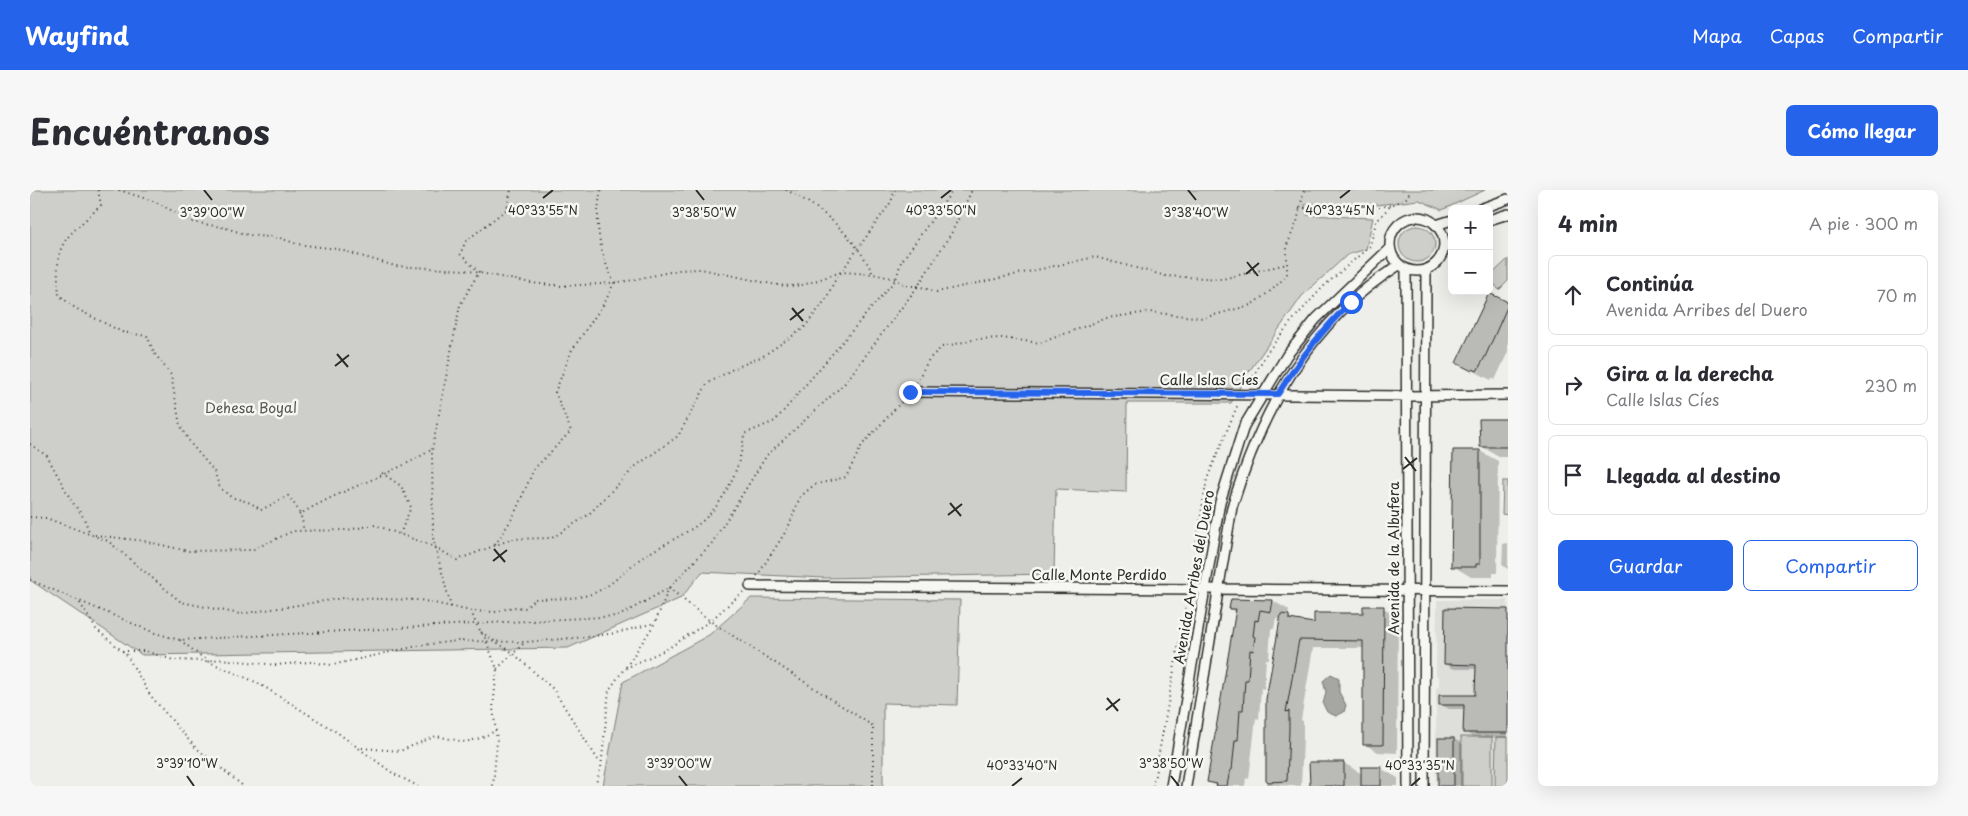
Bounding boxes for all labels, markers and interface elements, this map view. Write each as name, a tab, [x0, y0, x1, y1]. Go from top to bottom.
text: Wayfind	[25, 17, 129, 53]
text: Mapa	[1692, 22, 1742, 49]
text: Capas	[1770, 22, 1824, 49]
text: Compartir	[1852, 22, 1943, 49]
text: Encuéntranos	[30, 104, 270, 157]
button: Cómo llegar	[1786, 105, 1938, 156]
text: 40°33'55"N	[508, 201, 578, 219]
text: 40°33'50"N	[906, 201, 976, 219]
text: 40°33'45"N	[1305, 201, 1375, 219]
text: 3°39'00"W	[179, 203, 245, 221]
text: 3°38'50"W	[672, 203, 737, 221]
text: 3°38'40"W	[1164, 203, 1229, 221]
map controls	[1448, 205, 1493, 295]
button: +	[1448, 205, 1493, 250]
text: 4 min	[1558, 207, 1618, 239]
text: A pie · 300 m	[1809, 211, 1918, 235]
button: −	[1448, 250, 1493, 295]
text: Continúa	[1606, 269, 1694, 297]
icon: ahead	[1559, 281, 1587, 309]
text: 70 m	[1877, 283, 1917, 307]
route start	[1340, 291, 1363, 314]
text: Avenida Arribes del Duero	[1606, 297, 1808, 321]
text: Gira a la derecha	[1606, 359, 1774, 387]
street label: Calle Islas Cíes	[1159, 369, 1259, 390]
icon: right	[1559, 371, 1587, 399]
text: 230 m	[1865, 373, 1917, 397]
route end	[899, 381, 922, 404]
text: Calle Islas Cíes	[1606, 387, 1719, 411]
park label: Dehesa Boyal	[205, 397, 297, 418]
icon: arrive	[1559, 461, 1587, 489]
text: Llegada al destino	[1606, 461, 1780, 489]
street label: Avenida de la Albufera	[1383, 481, 1404, 635]
street label: Avenida Arribes del Duero	[1168, 488, 1219, 666]
button: Guardar	[1558, 540, 1733, 591]
button: Compartir	[1743, 540, 1918, 591]
street label: Calle Monte Perdido	[1031, 564, 1167, 585]
text: 3°39'10"W	[156, 754, 219, 772]
text: 3°39'00"W	[646, 754, 712, 772]
text: 3°38'50"W	[1139, 754, 1204, 772]
text: 40°33'40"N	[987, 756, 1057, 774]
text: 40°33'35"N	[1385, 756, 1455, 774]

